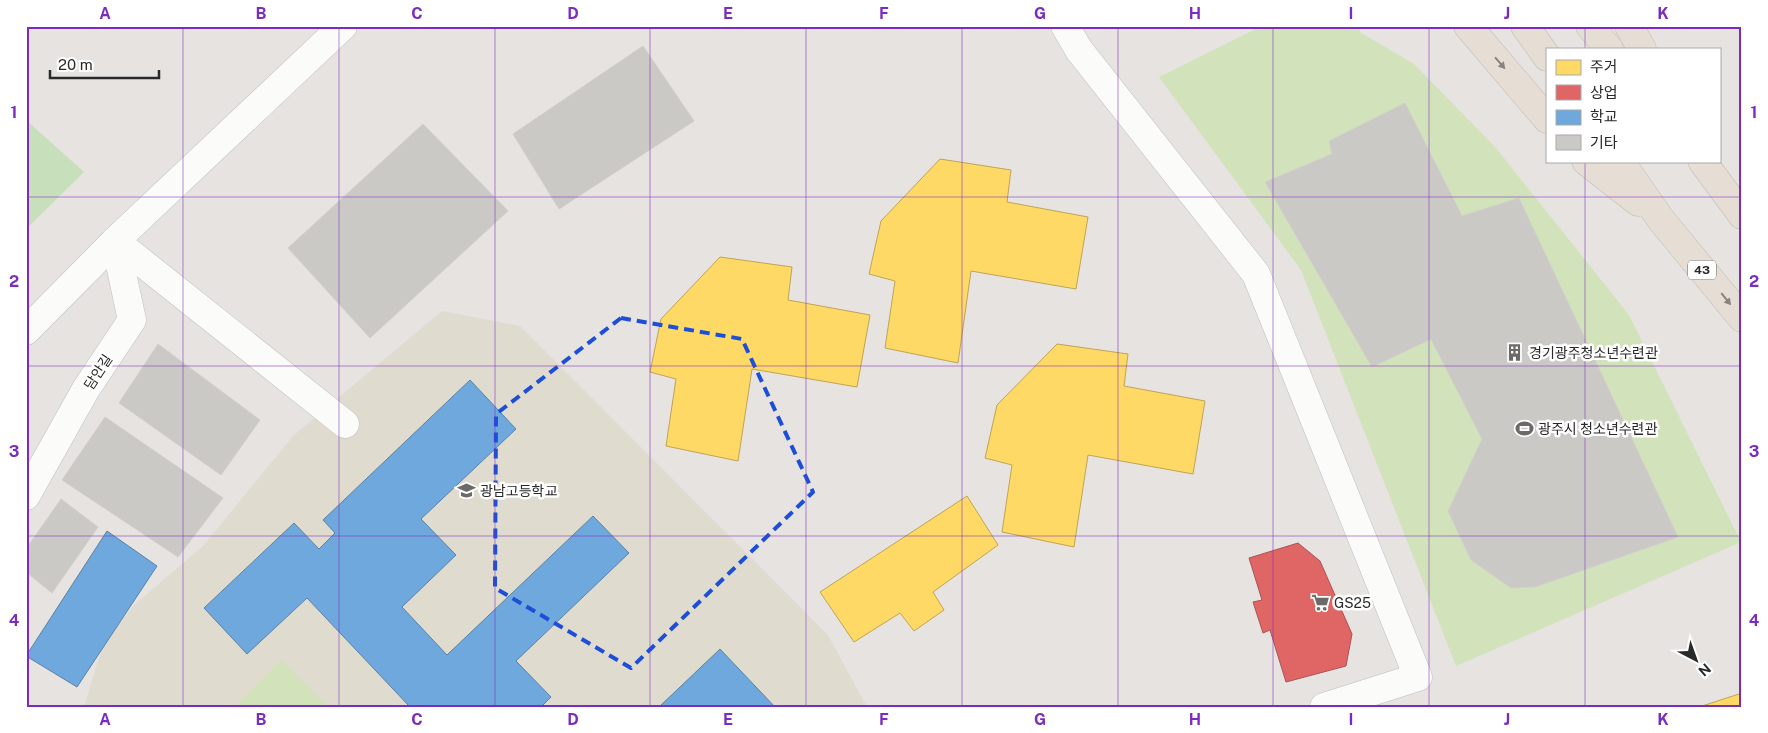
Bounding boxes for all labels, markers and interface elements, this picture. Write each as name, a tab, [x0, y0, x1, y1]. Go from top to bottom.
text: A	[99, 4, 111, 23]
text: B	[256, 4, 267, 23]
text: C	[411, 4, 423, 23]
text: D	[567, 4, 579, 23]
text: E	[723, 4, 733, 23]
text: F	[879, 4, 889, 23]
text: G	[1034, 4, 1046, 23]
text: H	[1189, 4, 1201, 23]
text: I	[1349, 4, 1353, 23]
text: J	[1504, 4, 1510, 23]
text: K	[1657, 4, 1669, 23]
scale bar	[50, 48, 159, 80]
legend	[1546, 48, 1720, 162]
text: 20 m	[58, 56, 93, 73]
one-way arrow	[1494, 57, 1505, 70]
text: 주거	[1590, 58, 1618, 75]
text: 상업	[1590, 84, 1618, 101]
text: 1	[11, 103, 17, 122]
text: 1	[1751, 103, 1757, 122]
text: 학교	[1590, 108, 1618, 125]
text: 기타	[1590, 134, 1618, 151]
road number: 43	[1688, 260, 1716, 280]
text: 2	[9, 272, 19, 291]
text: 2	[1749, 272, 1759, 291]
one-way arrow	[1721, 293, 1732, 306]
building icon: 경기광주청소년수련관	[1505, 343, 1525, 363]
place label: 경기광주청소년수련관	[1529, 345, 1658, 361]
street label: 담안길	[81, 351, 115, 393]
sports icon: 광주시 청소년수련관	[1514, 419, 1534, 439]
place label: 광주시 청소년수련관	[1538, 421, 1657, 437]
text: 3	[9, 442, 19, 461]
text: 3	[1749, 442, 1759, 461]
school or university icon: 광남고등학교	[456, 481, 476, 501]
place label: 광남고등학교	[480, 483, 557, 499]
supermarket icon: GS25	[1310, 593, 1330, 613]
place label: GS25	[1334, 595, 1371, 611]
text: 4	[9, 611, 20, 630]
text: 4	[1749, 611, 1760, 630]
north arrow	[1670, 636, 1720, 686]
text: N	[1695, 660, 1714, 679]
text: A	[99, 710, 111, 729]
text: B	[256, 710, 267, 729]
text: C	[411, 710, 423, 729]
text: D	[567, 710, 579, 729]
text: E	[723, 710, 733, 729]
text: F	[879, 710, 889, 729]
text: G	[1034, 710, 1046, 729]
text: H	[1189, 710, 1201, 729]
text: I	[1349, 710, 1353, 729]
text: J	[1504, 710, 1510, 729]
text: K	[1657, 710, 1669, 729]

